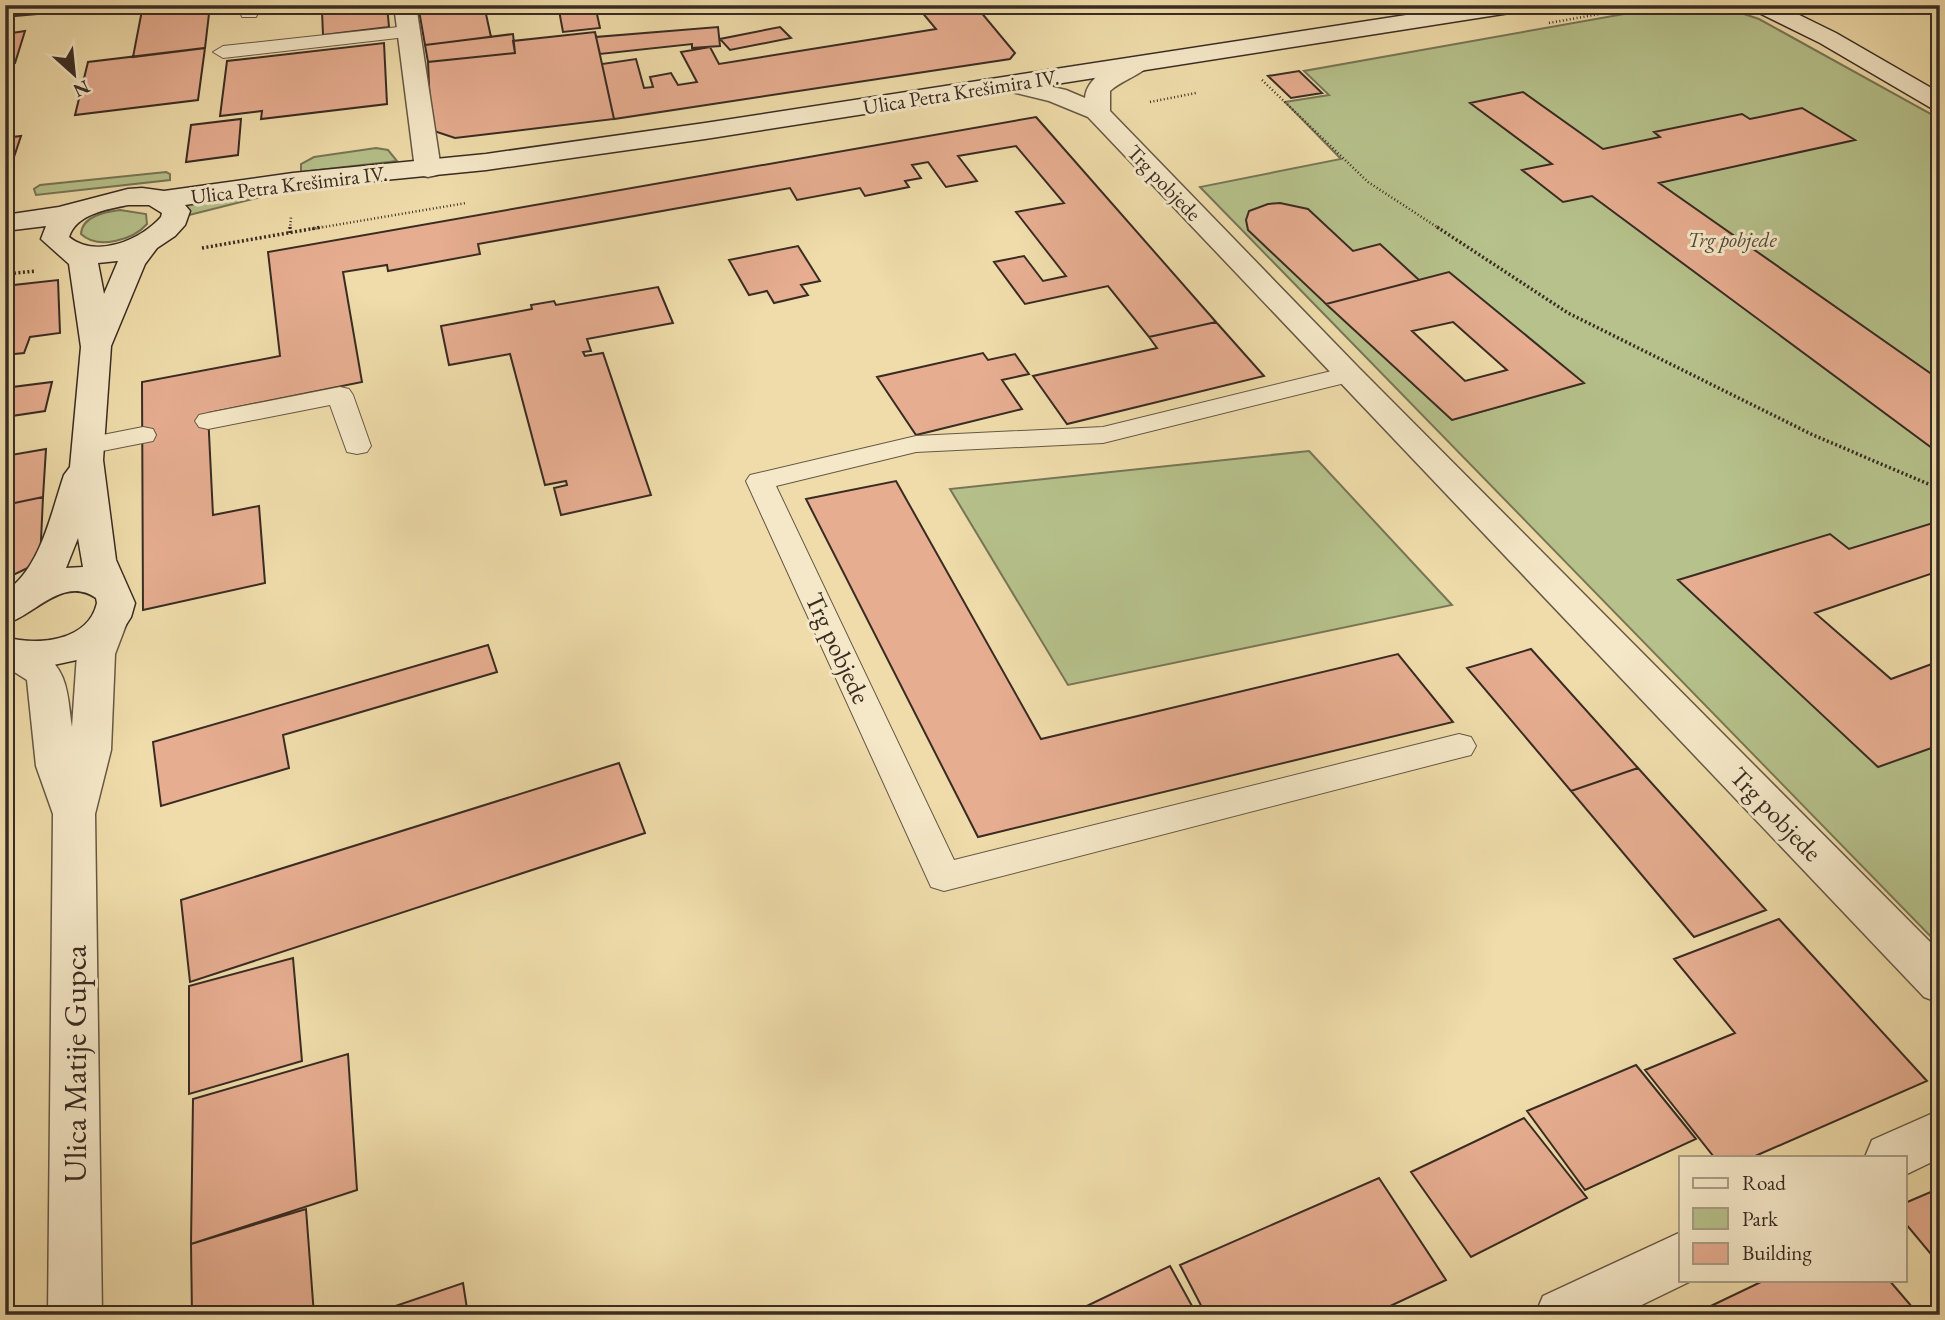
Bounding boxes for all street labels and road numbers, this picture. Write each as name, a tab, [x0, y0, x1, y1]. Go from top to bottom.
street label: Ulica Petra Krešimira IV.	[861, 63, 1061, 120]
street label: Trg pobjede	[1121, 139, 1207, 227]
street label: Ulica Petra Krešimira IV.	[189, 159, 389, 210]
street label: Trg pobjede	[797, 587, 879, 709]
street label: Trg pobjede	[1722, 759, 1830, 869]
street label: Ulica Matije Gupca	[54, 945, 96, 1183]

